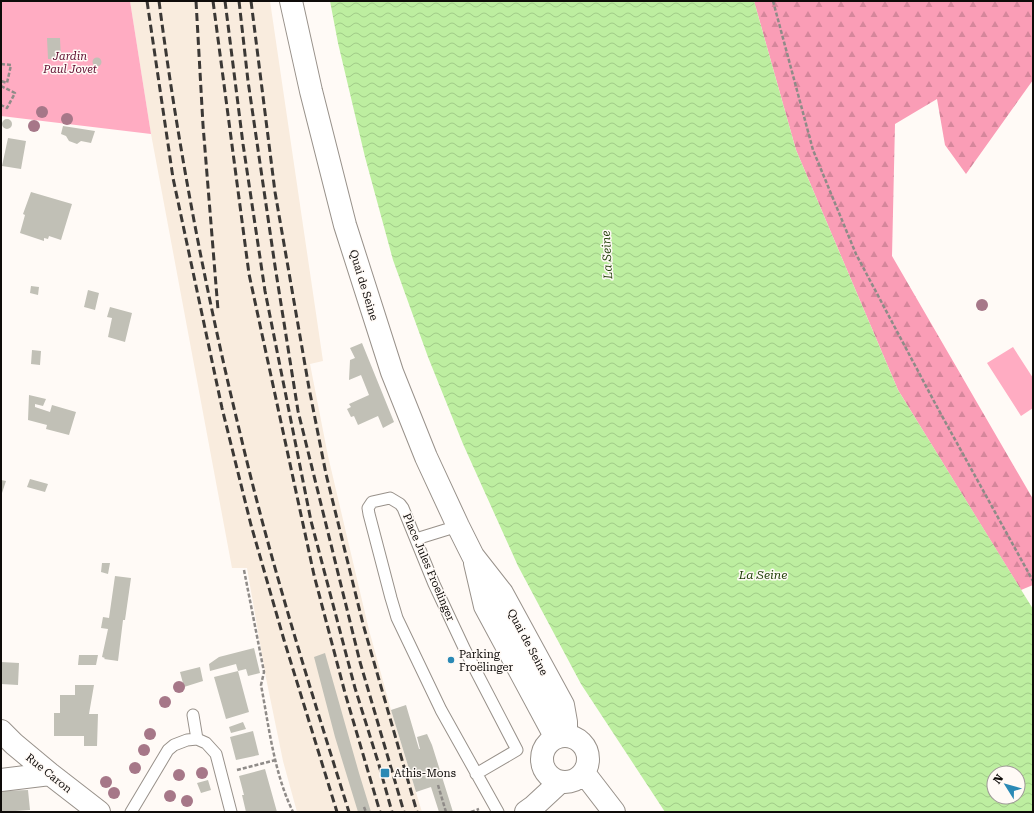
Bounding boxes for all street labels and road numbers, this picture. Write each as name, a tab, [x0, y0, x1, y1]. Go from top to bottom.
street label: Quai de Seine	[347, 248, 380, 322]
street label: Place Jules Froelinger	[400, 511, 457, 623]
street label: Quai de Seine	[505, 607, 551, 678]
street label: Rue Caron	[23, 751, 74, 796]

